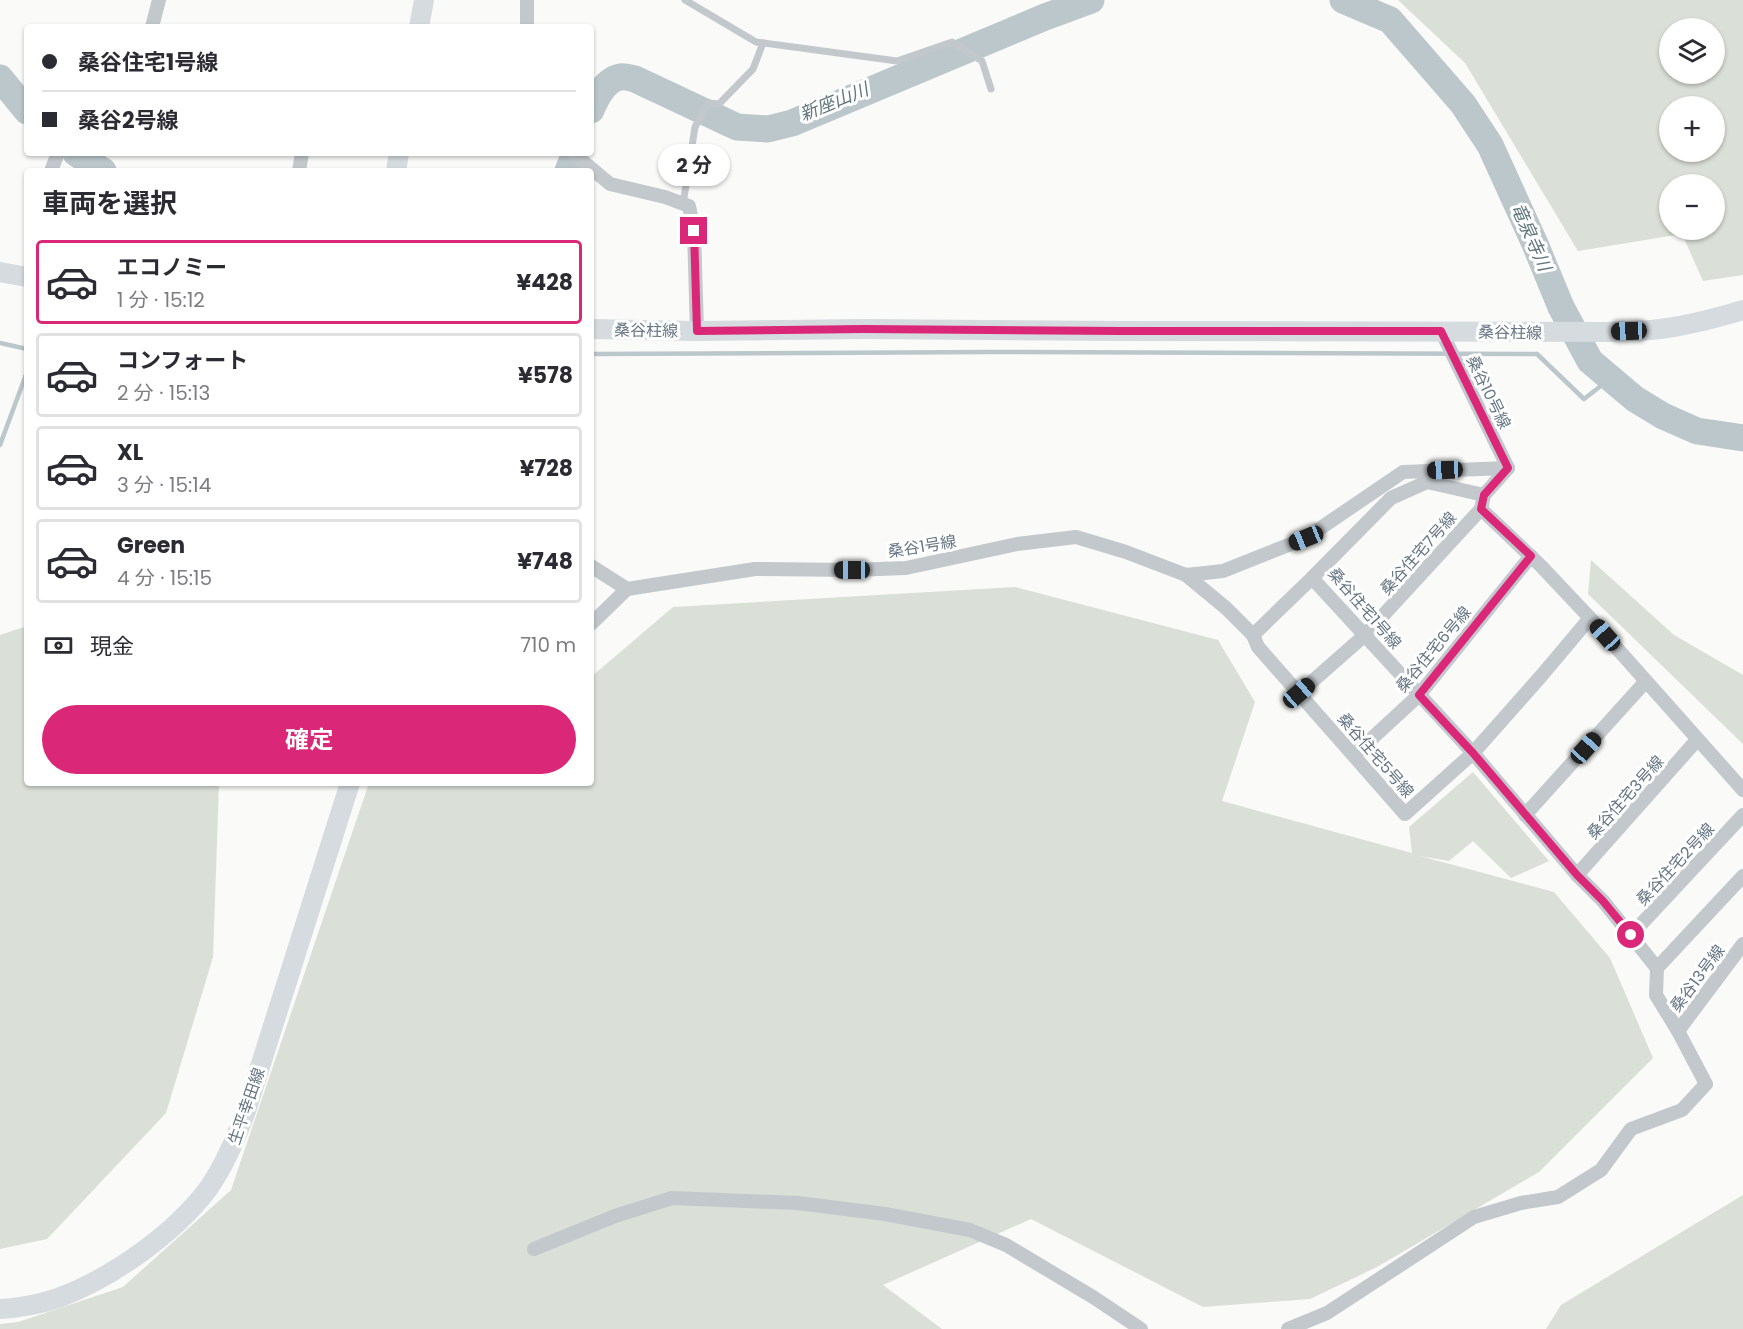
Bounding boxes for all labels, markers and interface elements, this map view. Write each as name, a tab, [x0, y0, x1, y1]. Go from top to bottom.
map controls	[1659, 18, 1725, 240]
button: layers	[1659, 18, 1725, 84]
text: 桑谷住宅1号線	[78, 47, 218, 78]
water label: 新座山川	[796, 76, 874, 127]
button: +	[1659, 96, 1725, 162]
text: 桑谷2号線	[78, 105, 179, 136]
callout: 2 分	[658, 144, 730, 186]
text: 2 分	[676, 151, 712, 179]
button: −	[1659, 174, 1725, 240]
text: 車両を選択	[42, 185, 177, 222]
water label: 竜泉寺川	[1505, 199, 1558, 277]
route end	[680, 217, 707, 244]
text: エコノミー	[117, 252, 227, 283]
icon: car	[45, 255, 99, 309]
text: ¥428	[517, 267, 573, 298]
text: 1 分 · 15:12	[117, 286, 205, 314]
street label: 桑谷柱線	[614, 318, 678, 343]
street label: 桑谷柱線	[1478, 320, 1542, 345]
car	[1611, 321, 1647, 341]
text: コンフォート	[117, 345, 248, 376]
icon: car	[45, 348, 99, 402]
street label: 桑谷10号線	[1461, 352, 1516, 433]
text: ¥578	[518, 360, 573, 391]
text: 2 分 · 15:13	[117, 379, 210, 407]
text: XL	[117, 437, 143, 468]
icon: car	[45, 441, 99, 495]
text: ¥728	[520, 453, 573, 484]
car	[1427, 460, 1463, 480]
text: 3 分 · 15:14	[117, 471, 211, 499]
street label: 桑谷住宅7号線	[1375, 507, 1462, 600]
car	[1286, 523, 1326, 553]
text: Green	[117, 530, 185, 561]
street label: 桑谷1号線	[886, 530, 958, 563]
icon: car	[45, 534, 99, 588]
text: ¥748	[517, 546, 573, 577]
car	[834, 561, 870, 579]
street label: 桑谷住宅1号線	[1323, 563, 1406, 654]
text: 4 分 · 15:15	[117, 564, 212, 592]
street label: 桑谷住宅6号線	[1390, 601, 1476, 697]
car	[1586, 616, 1624, 654]
icon: cash	[42, 629, 75, 662]
text: 現金	[90, 631, 134, 662]
text: 710 m	[520, 631, 576, 659]
car	[1280, 674, 1318, 712]
button: 確定	[42, 705, 576, 774]
street label: 桑谷住宅5号線	[1332, 708, 1419, 803]
car	[1567, 729, 1605, 767]
street label: 桑谷住宅3号線	[1582, 750, 1669, 844]
street label: 桑谷住宅2号線	[1631, 818, 1720, 911]
route start	[1617, 921, 1644, 948]
street label: 桑谷13号線	[1665, 940, 1730, 1017]
street label: 生平幸田線	[223, 1065, 270, 1148]

